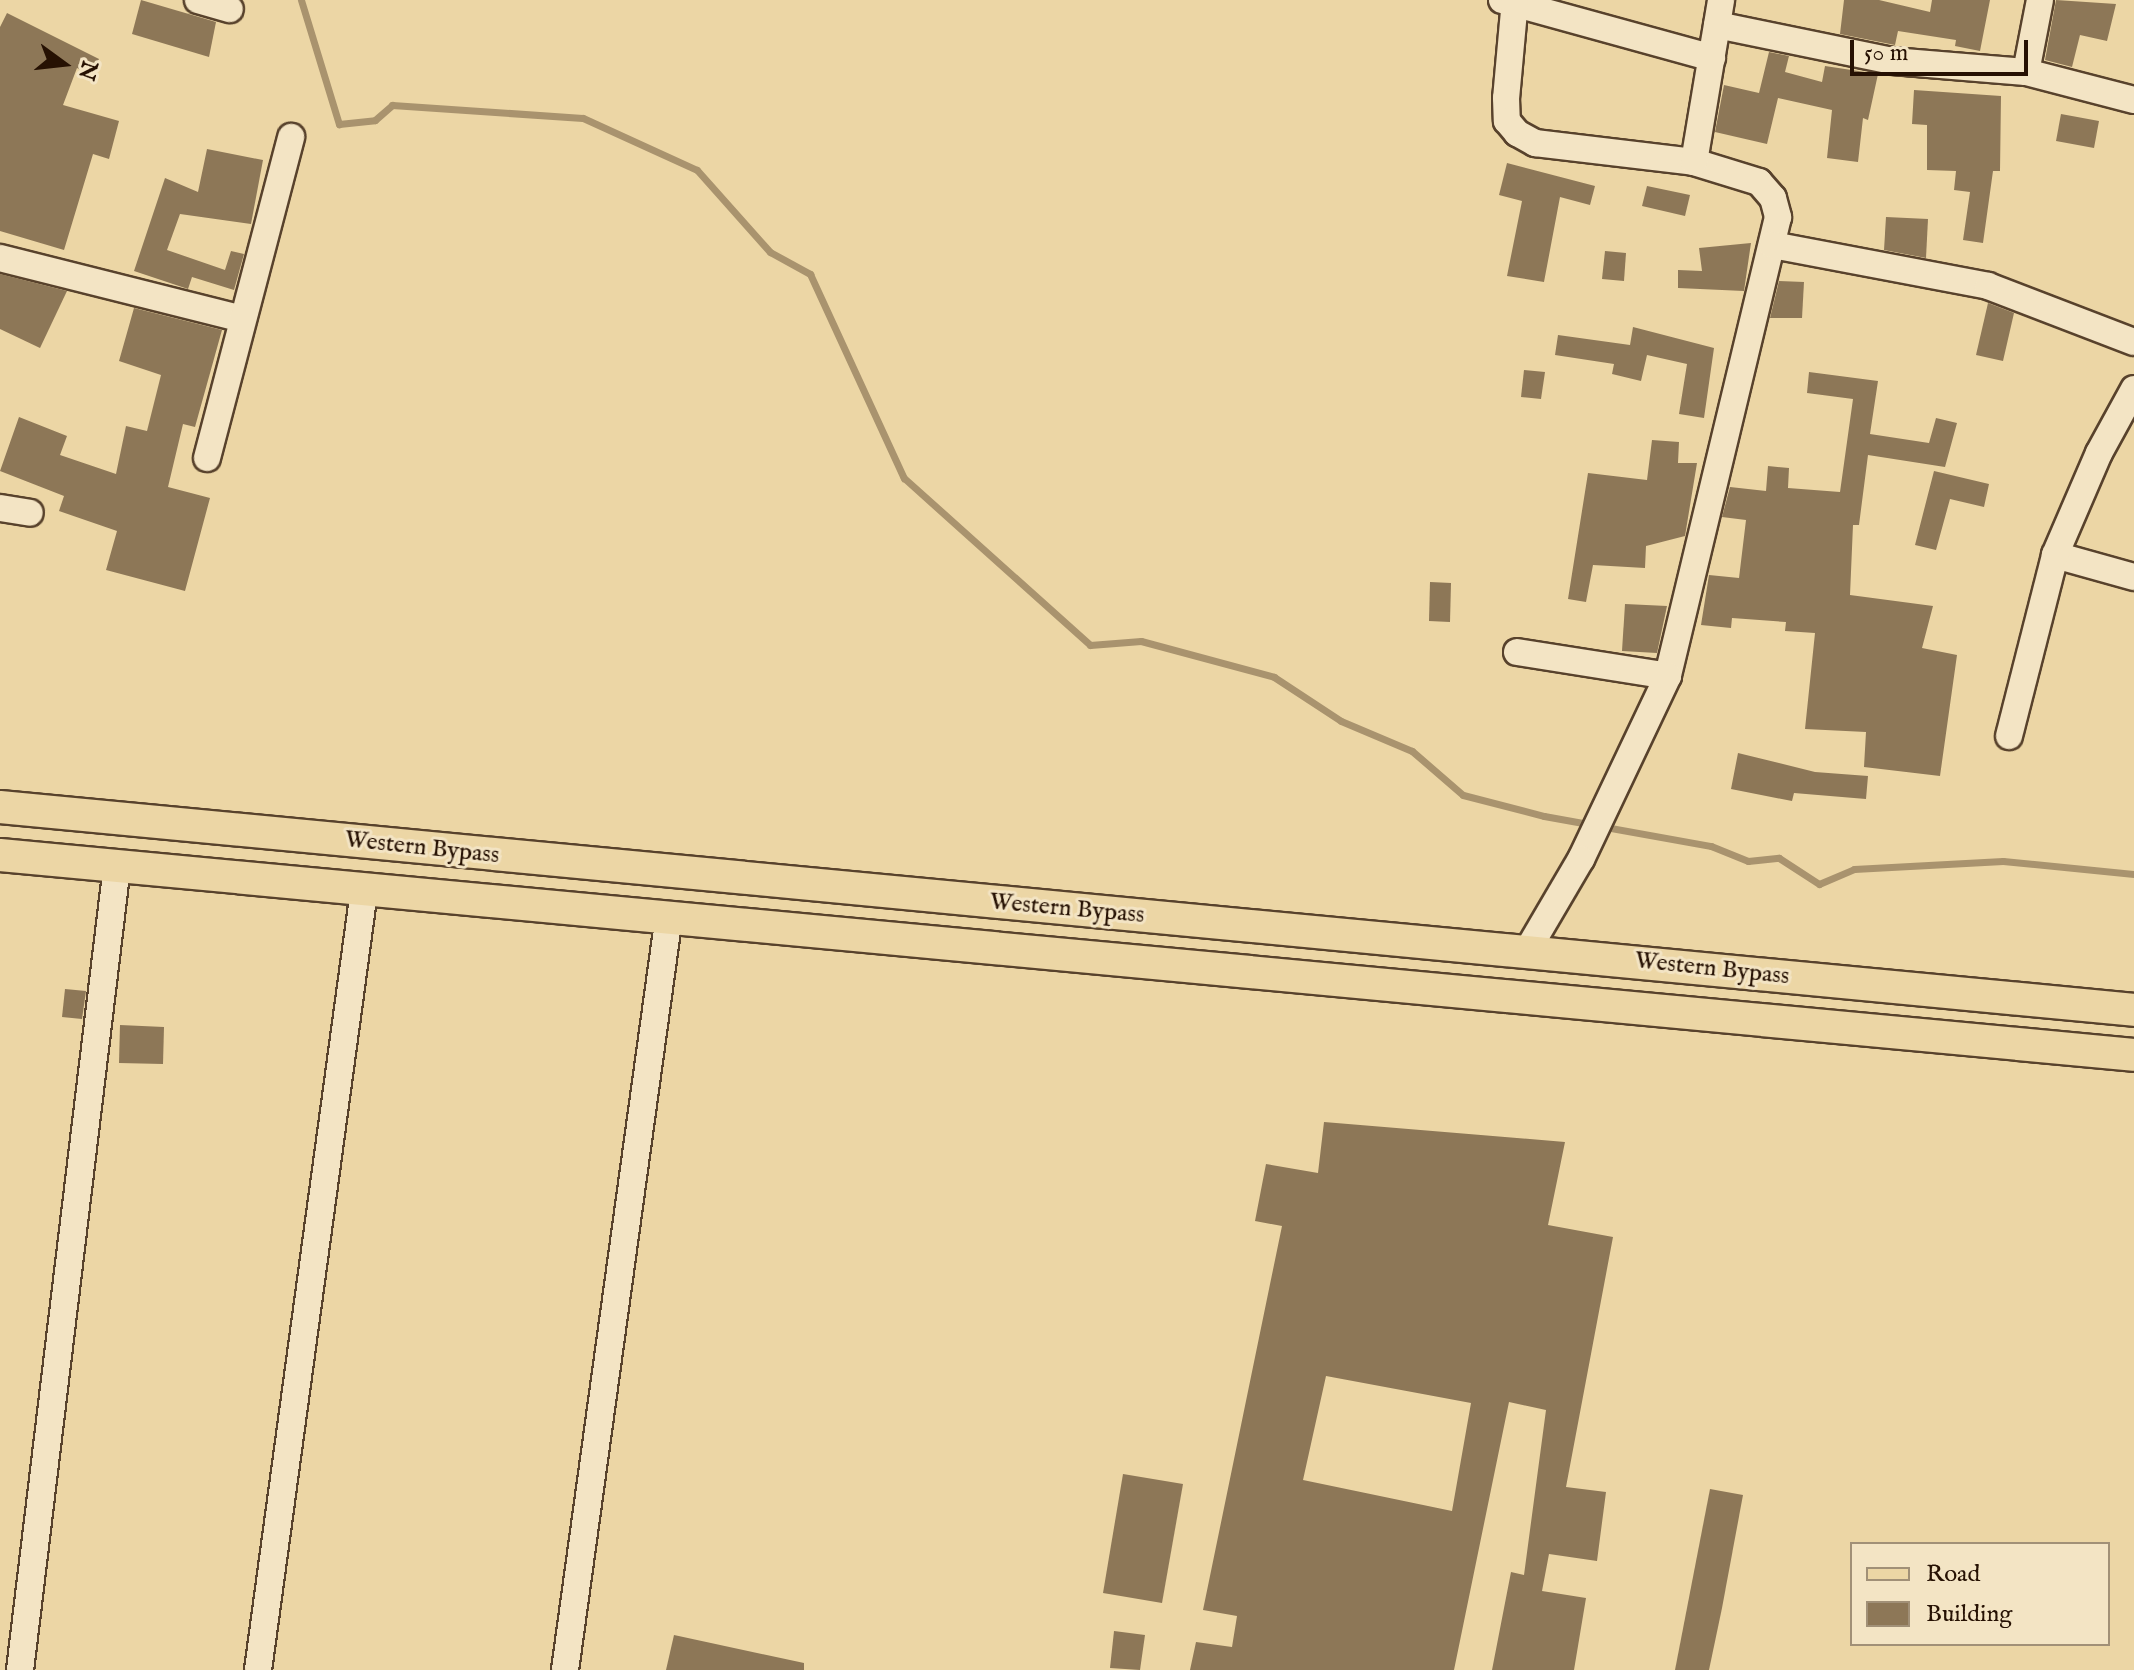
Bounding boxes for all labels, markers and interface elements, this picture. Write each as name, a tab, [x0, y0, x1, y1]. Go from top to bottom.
north arrow	[24, 24, 104, 104]
scale bar	[1854, 24, 2032, 74]
text: 50 m	[1864, 38, 1908, 69]
text: N	[71, 57, 103, 83]
street label: Western Bypass	[343, 826, 501, 870]
street label: Western Bypass	[988, 888, 1146, 930]
street label: Western Bypass	[1633, 947, 1791, 991]
legend	[1850, 1542, 2110, 1646]
text: Road	[1926, 1559, 1980, 1590]
text: Building	[1926, 1599, 2012, 1630]

